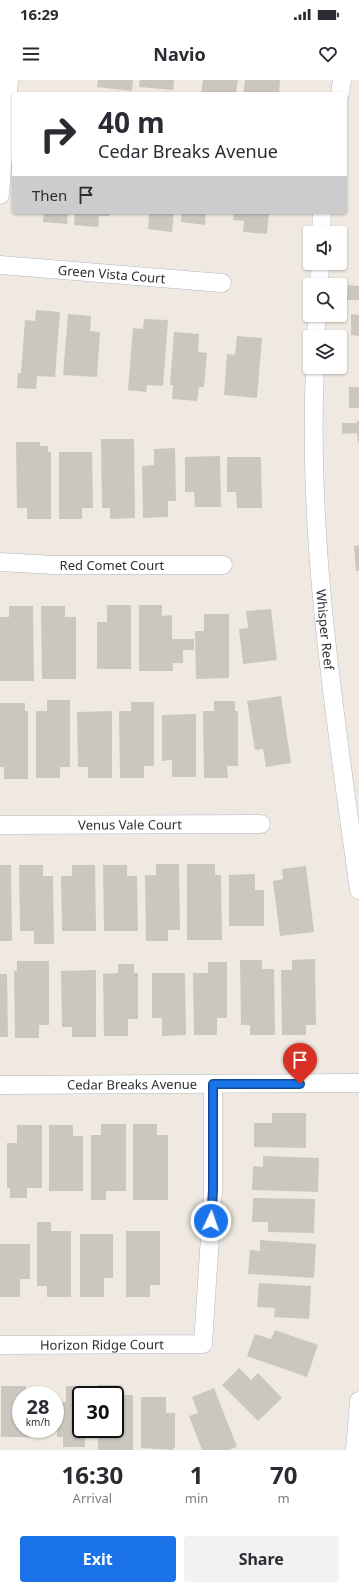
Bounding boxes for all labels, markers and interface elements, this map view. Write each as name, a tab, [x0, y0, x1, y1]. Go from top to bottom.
text: 16:29	[20, 4, 59, 24]
text: Navio	[153, 42, 206, 66]
icon: menu	[20, 43, 42, 65]
icon: heart	[317, 43, 339, 65]
text: 40 m	[98, 103, 165, 141]
icon: right	[32, 108, 84, 160]
text: Cedar Breaks Avenue	[98, 139, 278, 163]
icon: arrive	[75, 184, 97, 206]
text: Then	[32, 185, 67, 205]
map controls	[303, 226, 347, 374]
button: sound	[303, 226, 347, 270]
street label: Green Vista Court	[57, 261, 166, 287]
button: search	[303, 278, 347, 322]
button: layers	[303, 330, 347, 374]
street label: Red Comet Court	[60, 556, 165, 574]
street label: Whisper Reef	[312, 588, 339, 672]
street label: Venus Vale Court	[78, 815, 182, 834]
pin	[283, 1043, 317, 1084]
icon: arrive	[289, 1049, 311, 1071]
street label: Cedar Breaks Avenue	[67, 1075, 197, 1094]
position arrow	[190, 1200, 232, 1242]
street label: Horizon Ridge Court	[40, 1335, 164, 1354]
speed limit sign: 30	[72, 1386, 124, 1438]
text: 28	[27, 1393, 49, 1420]
text: km/h	[26, 1415, 50, 1429]
text: 16:30	[62, 1458, 123, 1491]
text: 1	[190, 1458, 203, 1491]
text: 70	[270, 1458, 297, 1491]
text: Arrival	[73, 1489, 112, 1507]
text: min	[185, 1489, 208, 1507]
text: m	[278, 1489, 290, 1507]
button: Exit	[20, 1536, 176, 1582]
button: Share	[184, 1536, 339, 1582]

